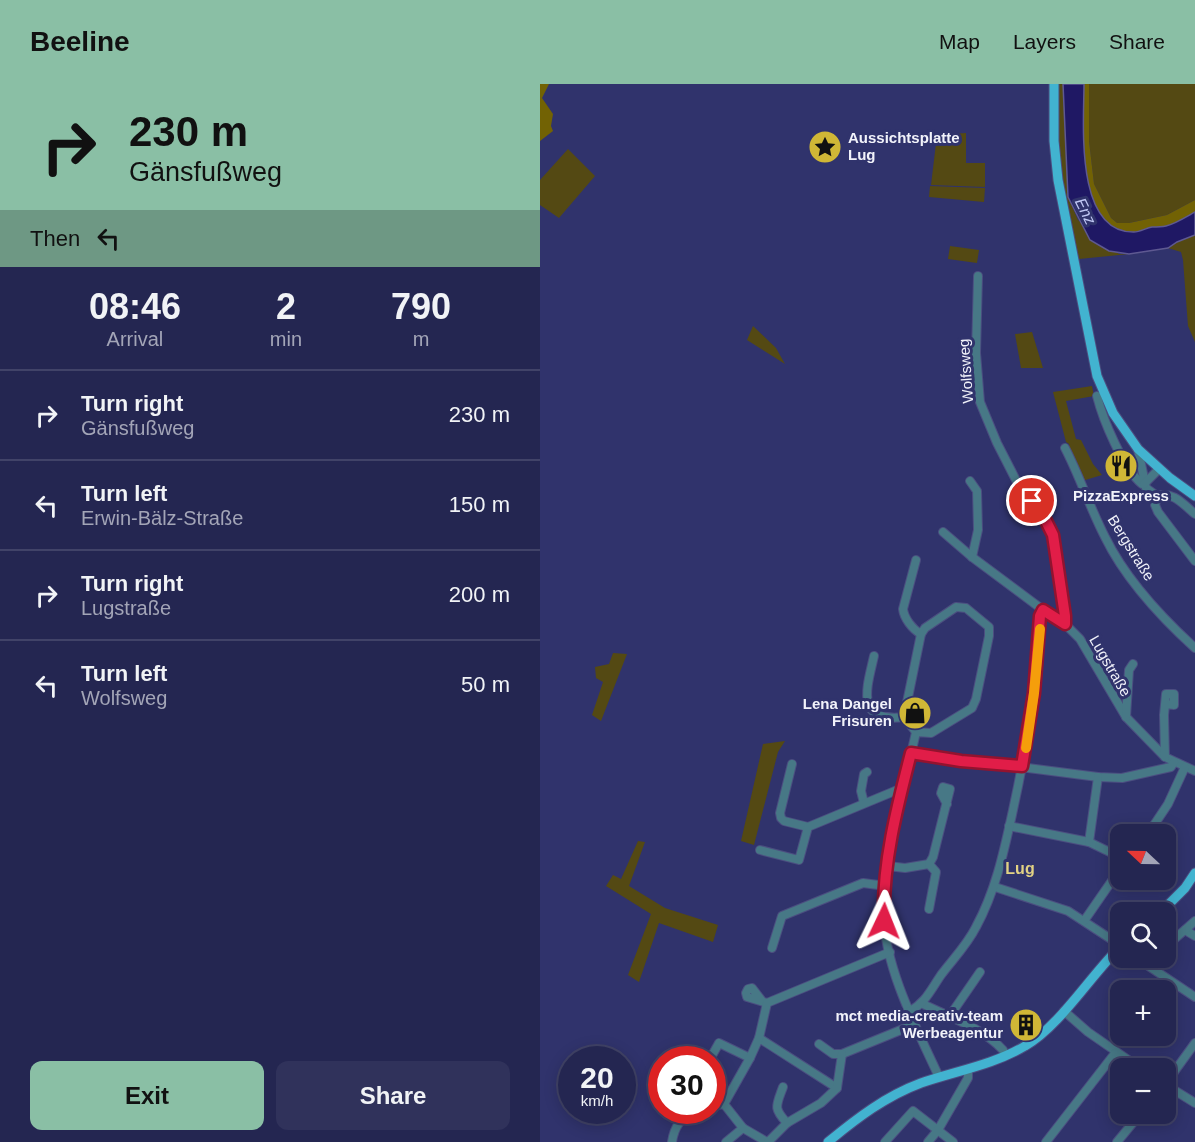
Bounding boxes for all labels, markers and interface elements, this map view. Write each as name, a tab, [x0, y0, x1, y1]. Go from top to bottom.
text: Beeline	[30, 26, 130, 57]
text: Map	[939, 30, 980, 53]
text: Layers	[1013, 30, 1076, 53]
text: Share	[1109, 30, 1165, 53]
icon: right	[30, 108, 108, 186]
text: 230 m	[129, 108, 248, 155]
place icon: Aussichtsplatte Lug	[807, 129, 843, 165]
place label: Aussichtsplatte Lug	[848, 129, 960, 163]
text: Gänsfußweg	[129, 157, 282, 187]
water label: Enz	[1072, 195, 1099, 227]
icon: left	[92, 222, 125, 255]
text: Then	[30, 226, 80, 251]
text: 08:46	[89, 286, 181, 327]
text: 2	[276, 286, 296, 327]
text: 790	[391, 286, 451, 327]
text: Arrival	[107, 328, 163, 350]
text: min	[270, 328, 302, 350]
text: m	[413, 328, 429, 350]
street label: Wolfsweg	[955, 338, 976, 404]
text: Turn right	[81, 391, 183, 416]
icon: right	[30, 399, 63, 432]
text: 230 m	[449, 402, 510, 427]
text: Gänsfußweg	[81, 417, 194, 439]
restaurant icon: PizzaExpress	[1103, 448, 1139, 484]
pin	[1006, 475, 1057, 526]
text: Turn left	[81, 481, 167, 506]
icon: arrive	[1015, 484, 1048, 517]
place label: PizzaExpress	[1073, 487, 1169, 504]
icon: left	[30, 489, 63, 522]
text: 150 m	[449, 492, 510, 517]
text: Erwin-Bälz-Straße	[81, 507, 243, 529]
street label: Bergstraße	[1105, 512, 1158, 584]
text: Turn right	[81, 571, 183, 596]
icon: right	[30, 579, 63, 612]
text: 200 m	[449, 582, 510, 607]
text: Lugstraße	[81, 597, 171, 619]
street label: Lugstraße	[1086, 632, 1135, 699]
text: Turn left	[81, 661, 167, 686]
icon: left	[30, 669, 63, 702]
text: 50 m	[461, 672, 510, 697]
text: Wolfsweg	[81, 687, 167, 709]
place label: Lena Dangel Frisuren	[803, 695, 892, 729]
shop icon: Lena Dangel Frisuren	[897, 695, 933, 731]
north arrow	[1110, 824, 1176, 890]
map controls	[1110, 824, 1176, 1124]
district label: Lug	[1005, 860, 1035, 877]
position arrow	[852, 889, 916, 953]
button: search	[1110, 902, 1176, 968]
button: +	[1110, 980, 1176, 1046]
place label: mct media-creativ-team Werbeagentur	[835, 1007, 1003, 1041]
building icon: mct media-creativ-team Werbeagentur	[1008, 1007, 1044, 1043]
speed limit sign: 30	[648, 1046, 726, 1124]
button: −	[1110, 1058, 1176, 1124]
button: Exit	[30, 1061, 264, 1130]
button: Share	[276, 1061, 510, 1130]
text: 20	[580, 1061, 614, 1094]
text: km/h	[581, 1092, 613, 1109]

